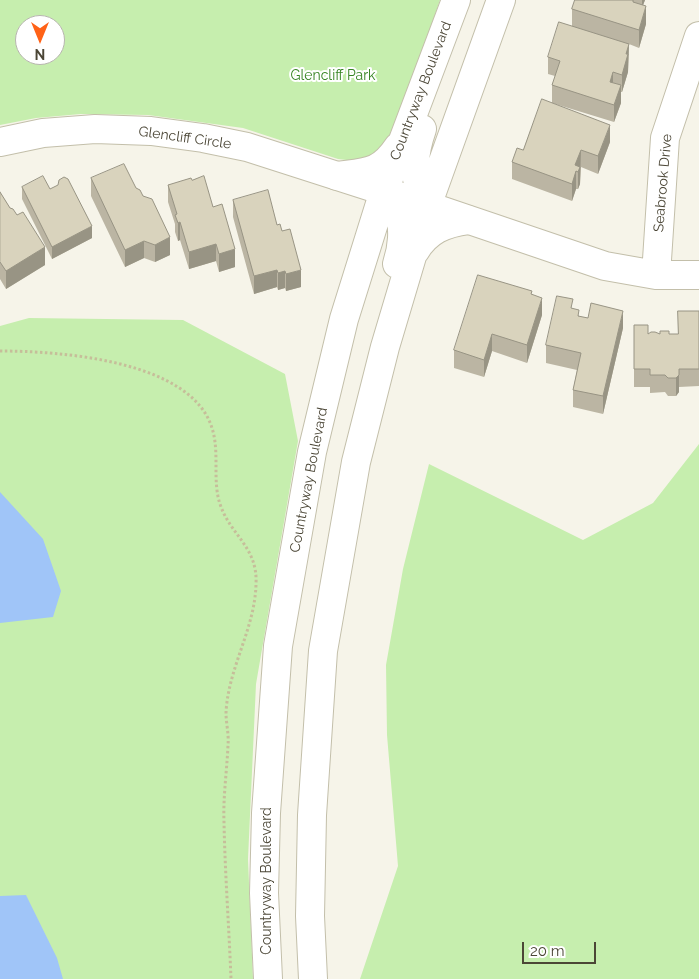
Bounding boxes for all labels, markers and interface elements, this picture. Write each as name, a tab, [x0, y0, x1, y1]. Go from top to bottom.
north arrow	[15, 15, 65, 65]
street label: Countryway Boulevard	[387, 19, 455, 163]
text: N	[35, 46, 45, 62]
park label: Glencliff Park	[290, 68, 376, 84]
street label: Glencliff Circle	[138, 123, 232, 153]
street label: Seabrook Drive	[650, 133, 676, 233]
street label: Countryway Boulevard	[287, 406, 331, 554]
street label: Countryway Boulevard	[259, 807, 275, 955]
scale bar	[524, 932, 598, 964]
text: 20 m	[530, 942, 565, 960]

